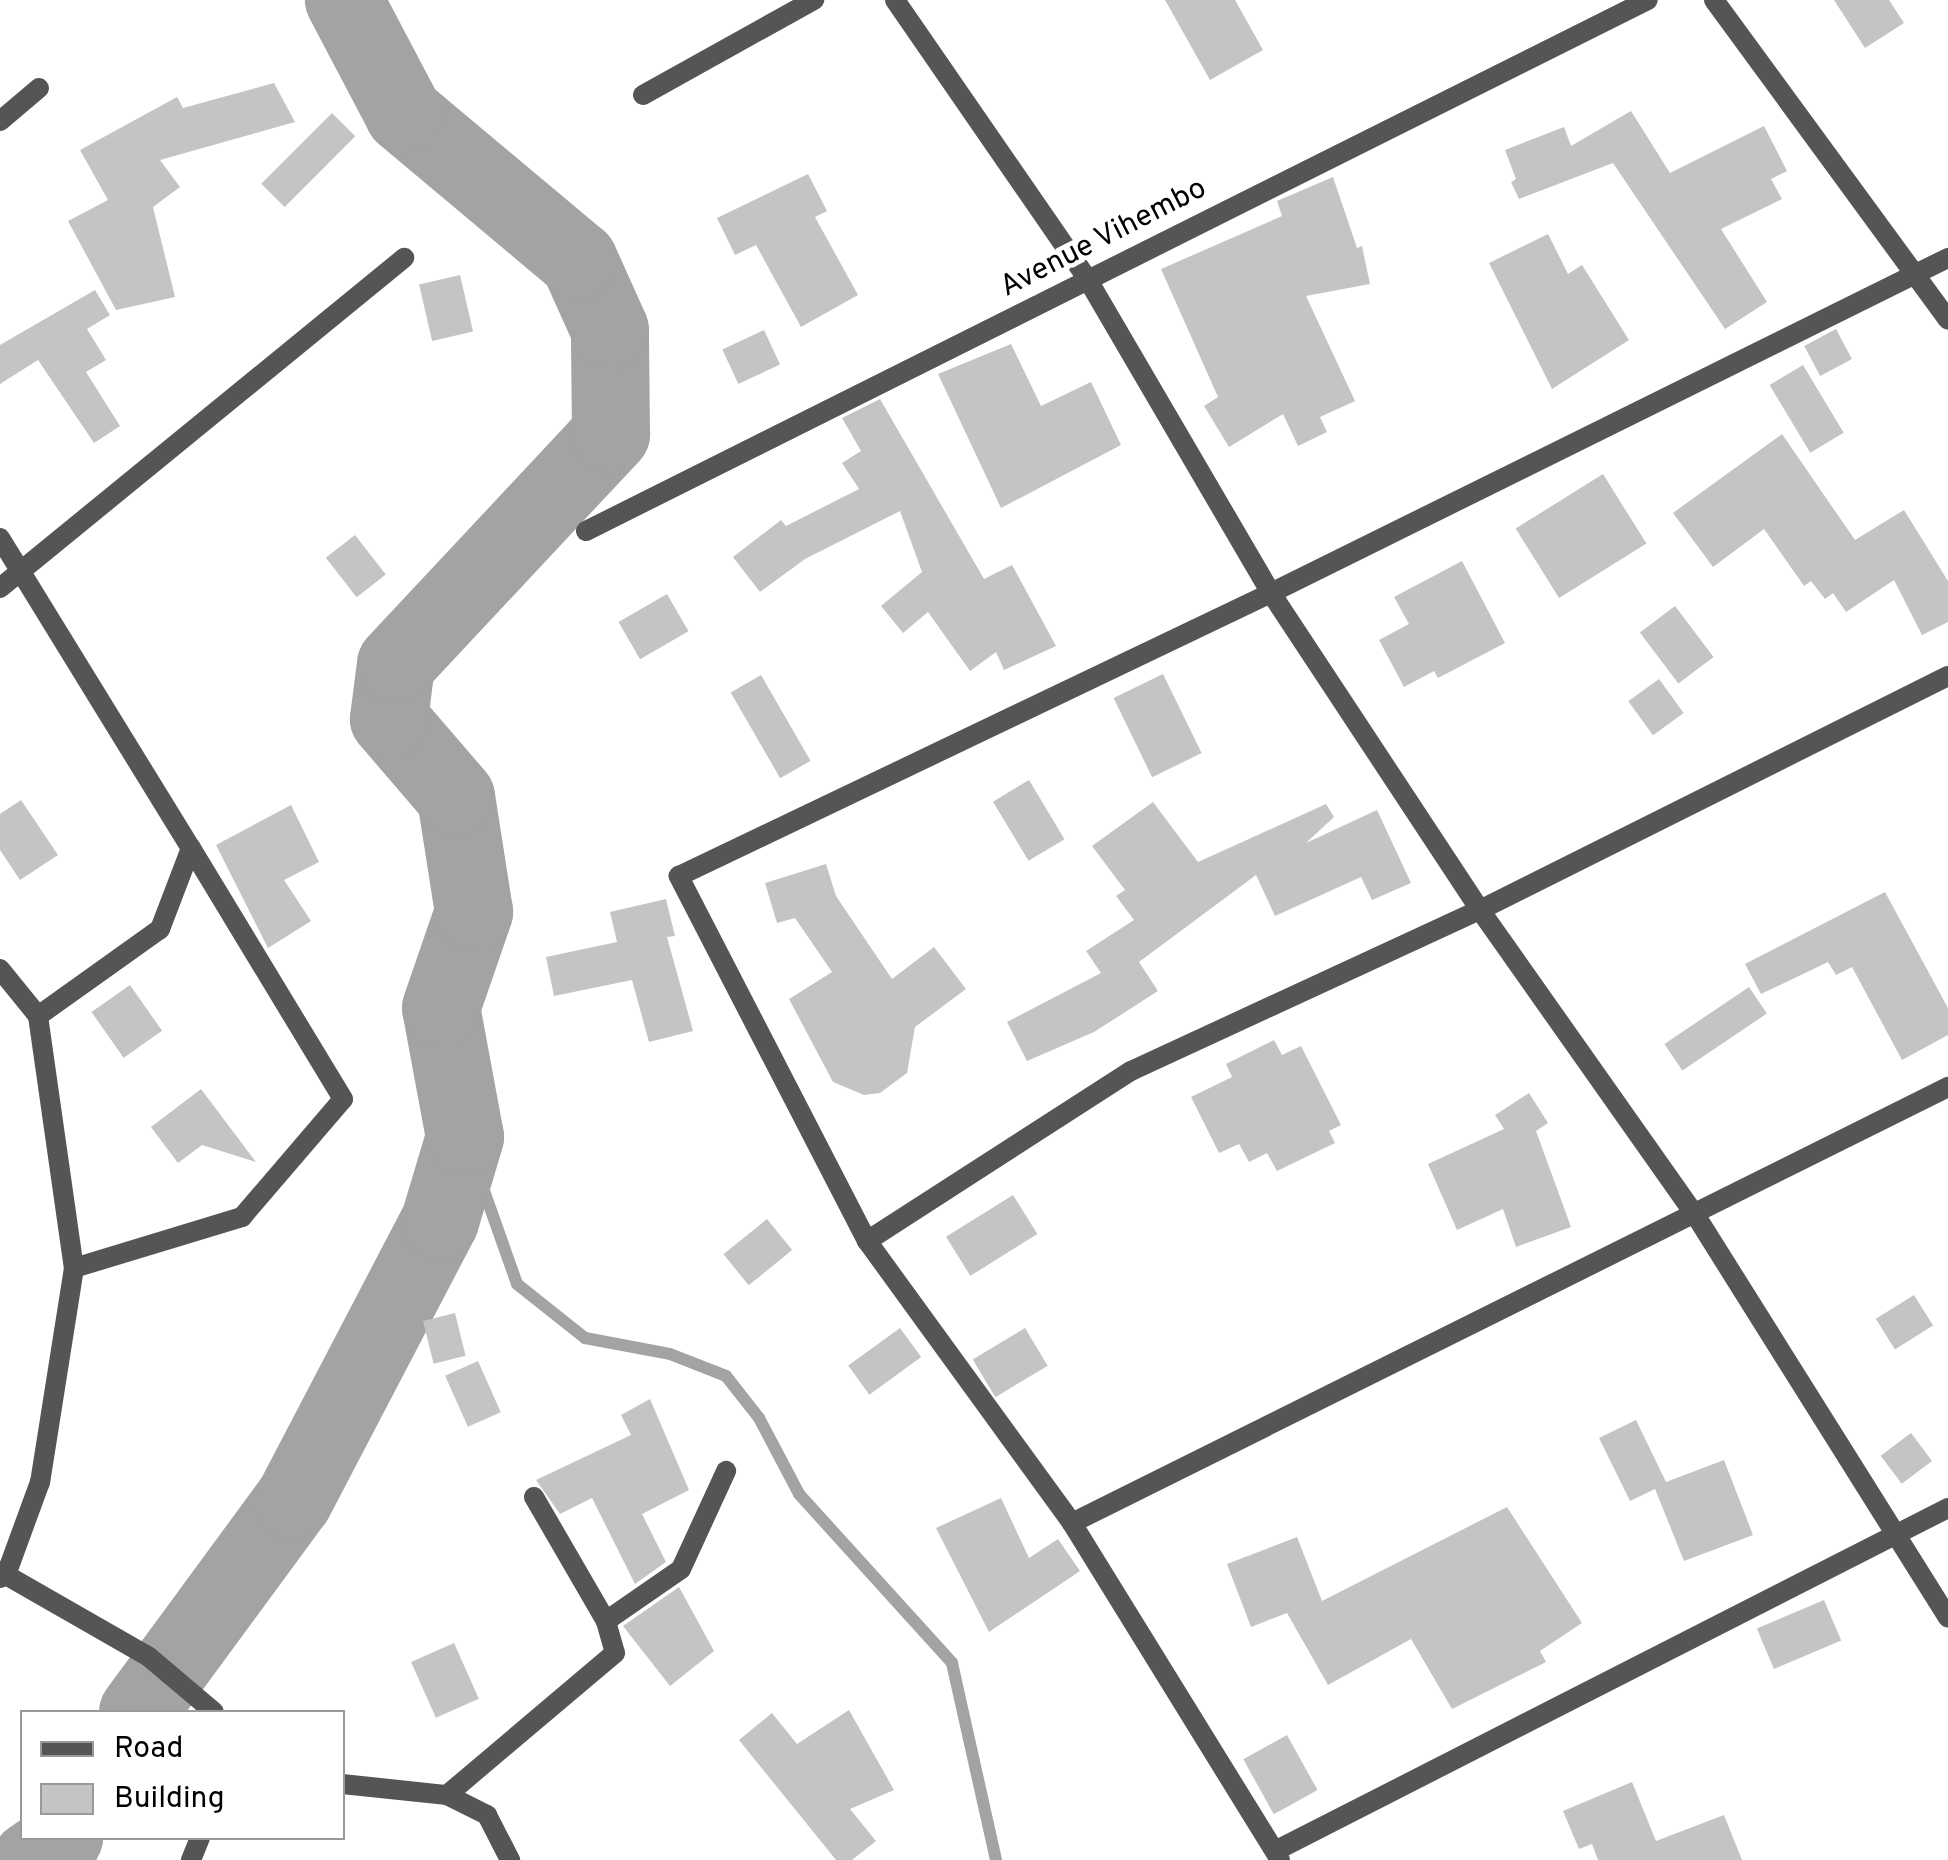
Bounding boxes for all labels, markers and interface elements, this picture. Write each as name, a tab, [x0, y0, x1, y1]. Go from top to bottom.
street label: Avenue Vihembo	[994, 171, 1214, 307]
legend	[20, 1710, 345, 1840]
text: Road	[114, 1731, 183, 1768]
text: Building	[114, 1781, 225, 1818]

